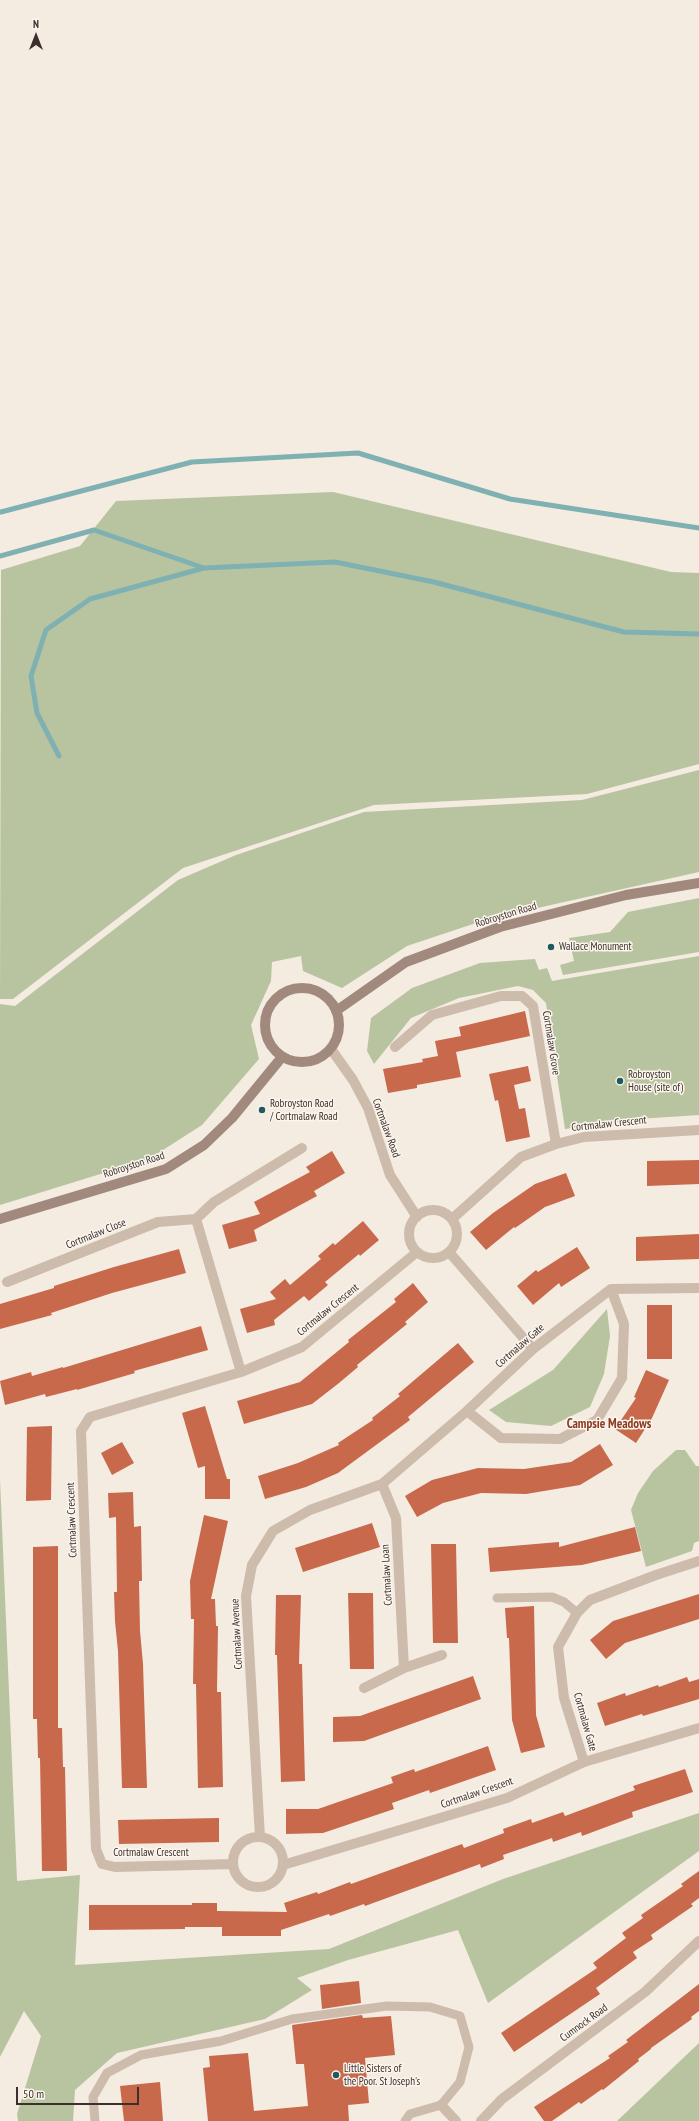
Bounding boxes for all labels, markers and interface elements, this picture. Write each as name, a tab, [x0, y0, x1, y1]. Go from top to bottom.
north arrow	[16, 16, 56, 56]
text: N	[33, 17, 39, 31]
street label: Robroyston Road	[474, 899, 538, 931]
place label: Wallace Monument	[559, 940, 631, 954]
marker: Wallace Monument	[546, 942, 556, 952]
street label: Cortmalaw Grove	[539, 1010, 563, 1076]
place label: Robroyston House (site of)	[628, 1068, 683, 1094]
marker: Robroyston House (site of)	[615, 1076, 625, 1086]
place label: Robroyston Road / Cortmalaw Road	[270, 1097, 337, 1123]
street label: Cortmalaw Road	[369, 1097, 403, 1159]
marker: Robroyston Road / Cortmalaw Road	[257, 1105, 267, 1115]
street label: Cortmalaw Crescent	[571, 1113, 647, 1135]
street label: Robroyston Road	[102, 1149, 166, 1181]
street label: Cortmalaw Close	[64, 1216, 128, 1252]
street label: Cortmalaw Crescent	[295, 1281, 361, 1339]
street label: Cortmalaw Gate	[493, 1321, 547, 1371]
district label: Campsie Meadows	[567, 1416, 651, 1432]
street label: Cortmalaw Crescent	[64, 1482, 80, 1558]
street label: Cortmalaw Loan	[379, 1544, 395, 1606]
street label: Cortmalaw Avenue	[229, 1598, 245, 1670]
street label: Cortmalaw Gate	[570, 1691, 600, 1753]
street label: Cortmalaw Crescent	[439, 1774, 515, 1812]
street label: Cortmalaw Crescent	[113, 1846, 189, 1860]
street label: Cumnock Road	[558, 2001, 610, 2045]
place label: Little Sisters of the Poor. St Joseph's	[344, 2062, 420, 2088]
marker: Little Sisters of the Poor. St Joseph's	[331, 2070, 341, 2080]
scale bar	[18, 2079, 141, 2105]
text: 50 m	[23, 2086, 44, 2101]

